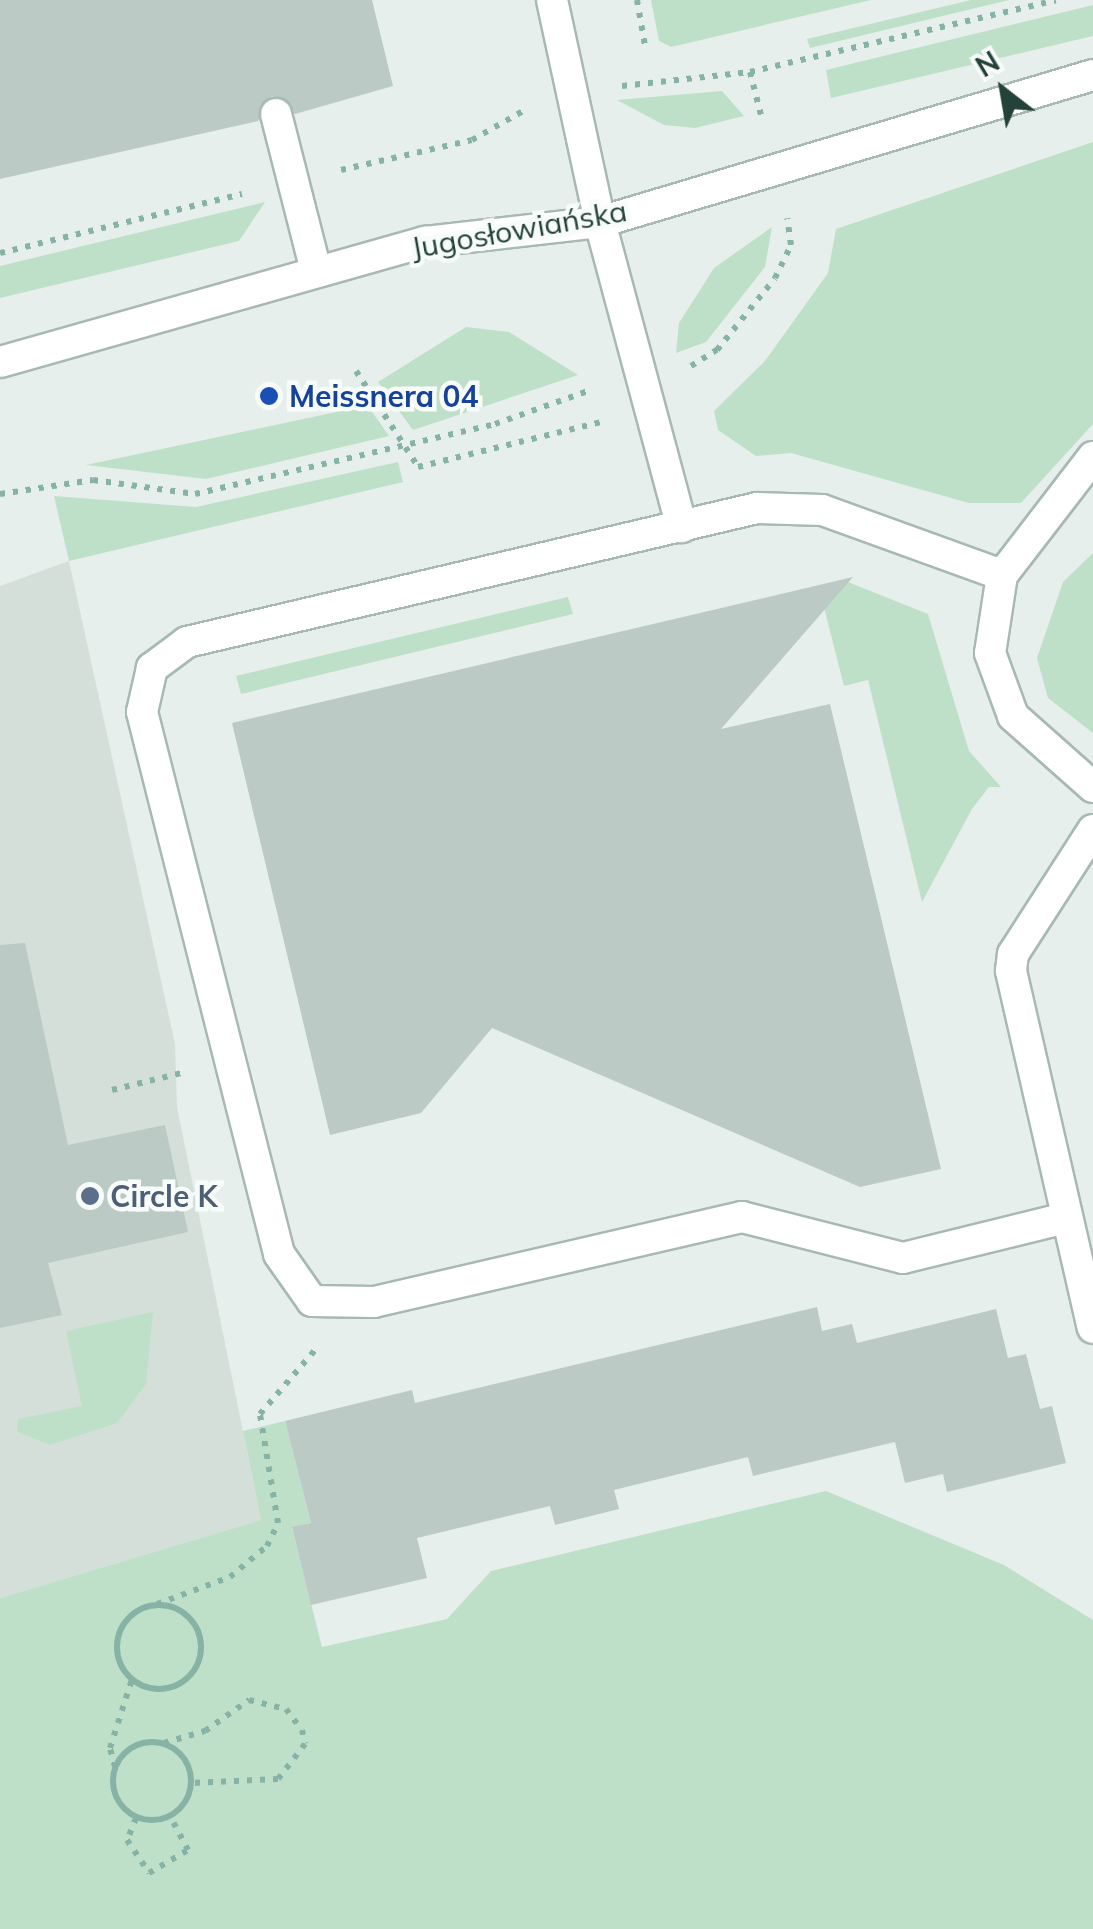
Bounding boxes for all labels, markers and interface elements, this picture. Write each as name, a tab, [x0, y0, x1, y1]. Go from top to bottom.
north arrow	[953, 40, 1053, 140]
text: N	[969, 43, 1005, 84]
street label: Jugosłowiańska	[408, 192, 630, 266]
place label: Meissnera 04	[289, 378, 478, 414]
marker: Meissnera 04	[258, 385, 280, 407]
place label: Circle K	[110, 1178, 218, 1214]
marker: Circle K	[79, 1185, 101, 1207]

